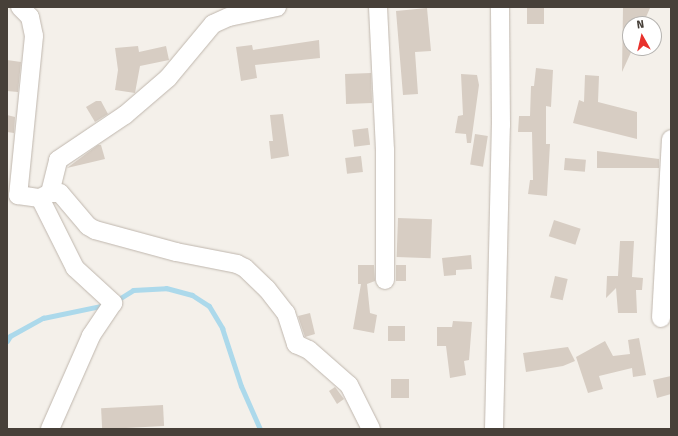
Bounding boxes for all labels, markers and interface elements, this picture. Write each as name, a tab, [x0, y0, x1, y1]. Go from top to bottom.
north arrow	[622, 16, 662, 56]
text: N	[636, 18, 645, 32]

